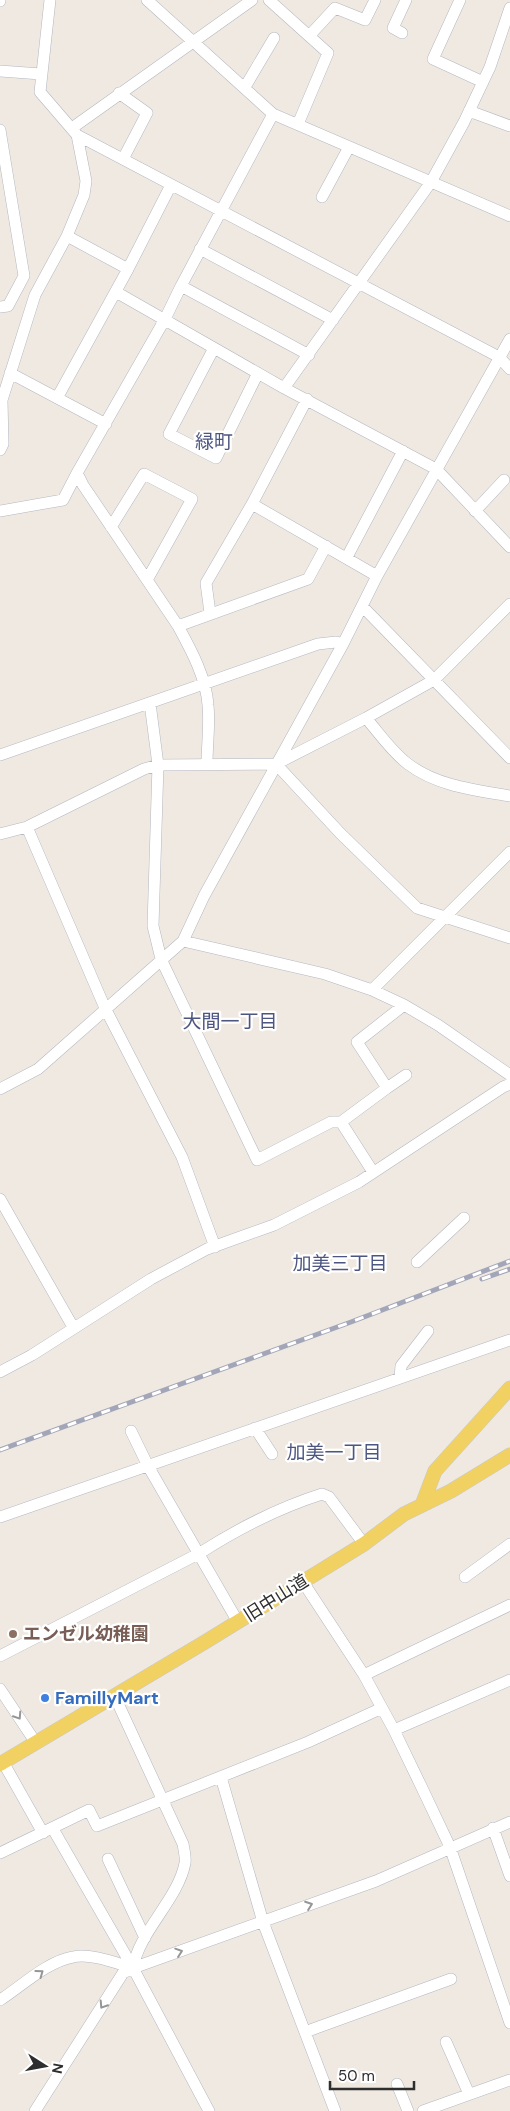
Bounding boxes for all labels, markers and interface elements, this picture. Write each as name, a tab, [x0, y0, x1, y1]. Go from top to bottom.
district label: 緑町	[195, 429, 233, 454]
district label: 大間一丁目	[182, 1009, 278, 1034]
district label: 加美三丁目	[292, 1251, 388, 1276]
district label: 加美一丁目	[286, 1440, 382, 1465]
street label: 旧中山道	[239, 1569, 313, 1627]
place label: エンゼル幼稚園	[23, 1622, 149, 1646]
marker: エンゼル幼稚園	[7, 1628, 19, 1640]
place label: FamillyMart	[55, 1686, 159, 1710]
marker: FamillyMart	[39, 1692, 51, 1704]
one-way arrow	[12, 1710, 21, 1720]
one-way arrow	[304, 1901, 313, 1912]
one-way arrow	[174, 1948, 183, 1958]
one-way arrow	[34, 1970, 43, 1978]
one-way arrow	[100, 1999, 109, 2008]
north arrow	[20, 2041, 70, 2091]
scale bar	[330, 2058, 414, 2090]
text: N	[48, 2062, 68, 2075]
text: 50 m	[338, 2066, 375, 2086]

